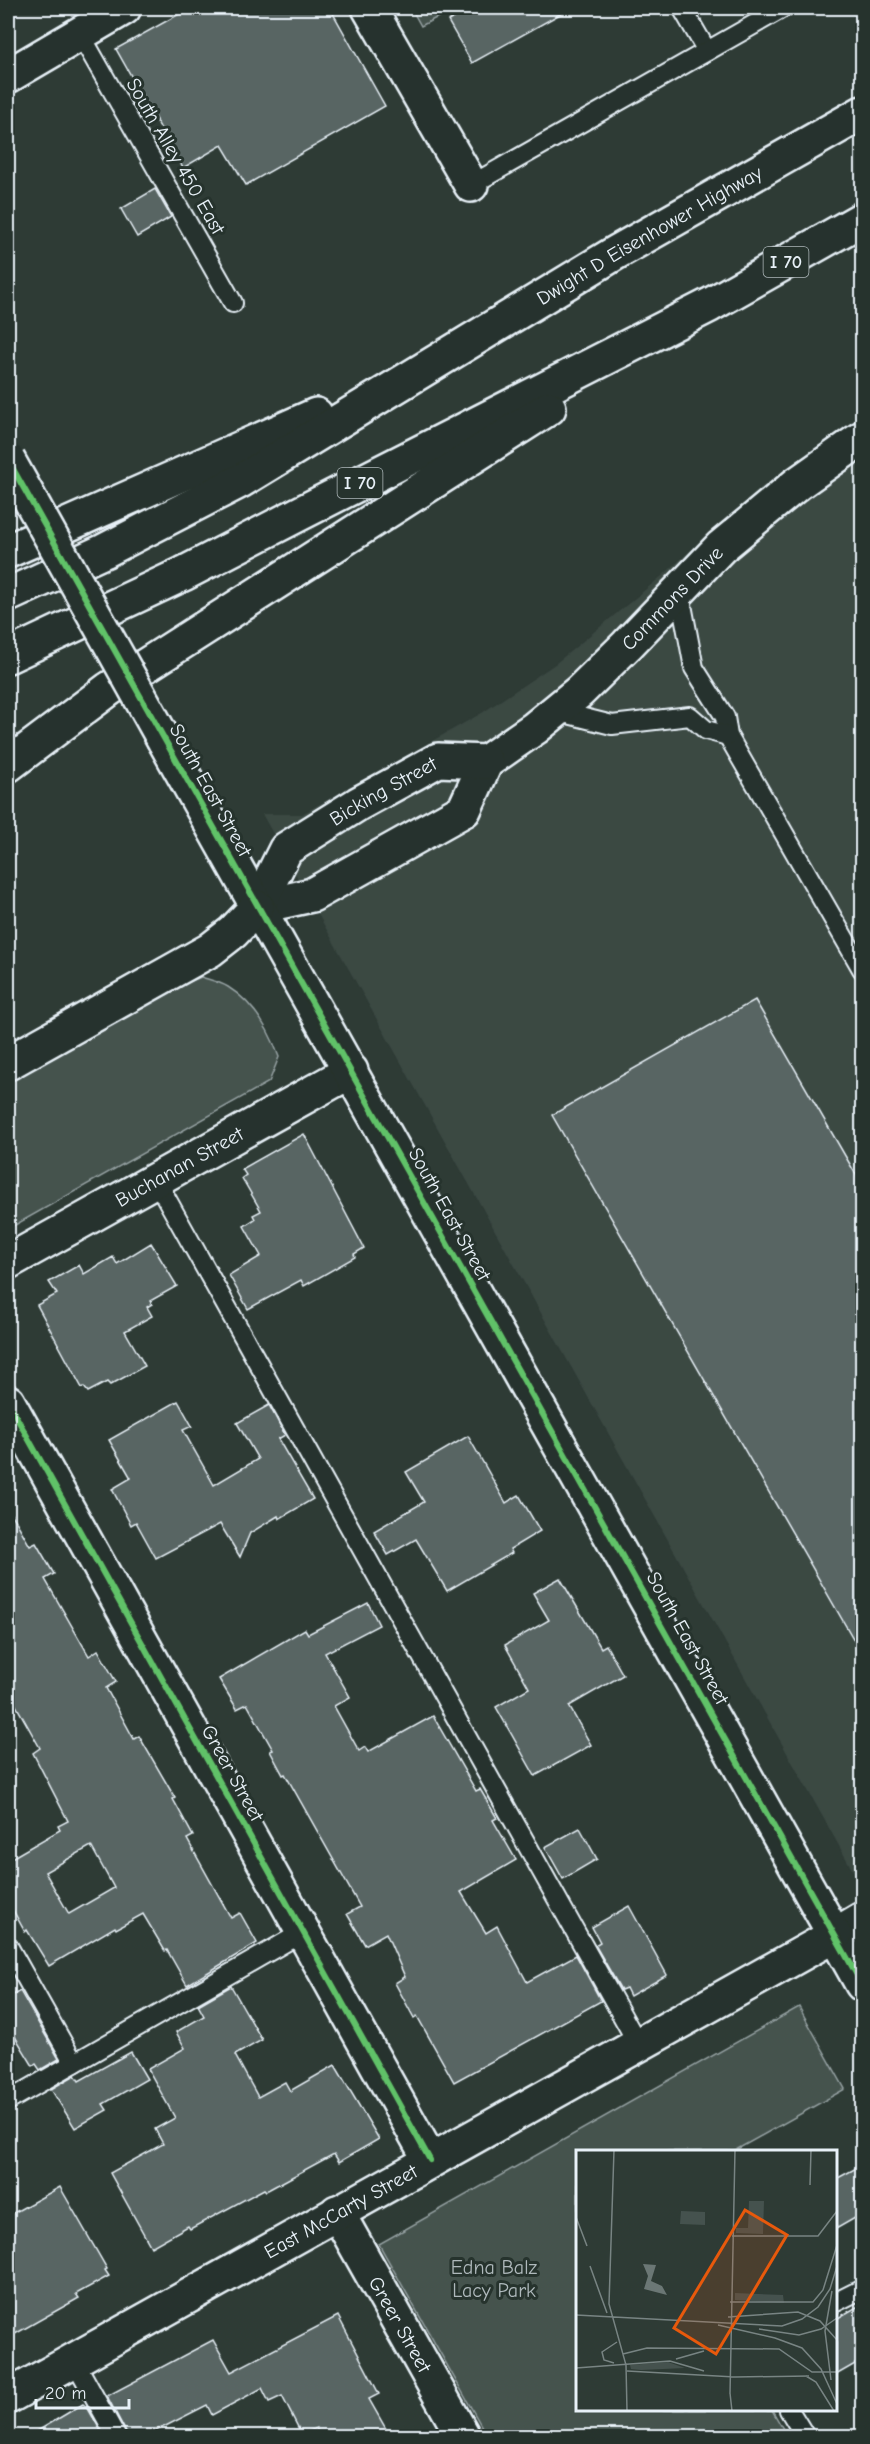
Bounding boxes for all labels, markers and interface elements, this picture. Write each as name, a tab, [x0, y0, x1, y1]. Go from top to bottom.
street label: South Alley 450 East	[121, 74, 230, 240]
street label: Dwight D Eisenhower Highway	[533, 161, 766, 310]
road number: I 70	[764, 247, 808, 277]
road number: I 70	[338, 468, 382, 498]
street label: Commons Drive	[617, 541, 728, 655]
street label: South East Street	[165, 720, 257, 862]
street label: Bicking Street	[326, 751, 442, 831]
street label: Buchanan Street	[112, 1122, 248, 1212]
street label: South East Street	[404, 1144, 496, 1286]
street label: South East Street	[642, 1568, 734, 1710]
street label: Greer Street	[197, 1721, 269, 1827]
inset map	[576, 2150, 837, 2411]
street label: East McCarty Street	[260, 2159, 422, 2264]
park label: Edna Balz Lacy Park	[451, 2256, 538, 2302]
street label: Greer Street	[364, 2273, 437, 2378]
scale bar	[36, 2372, 129, 2410]
text: 20 m	[45, 2383, 86, 2404]

